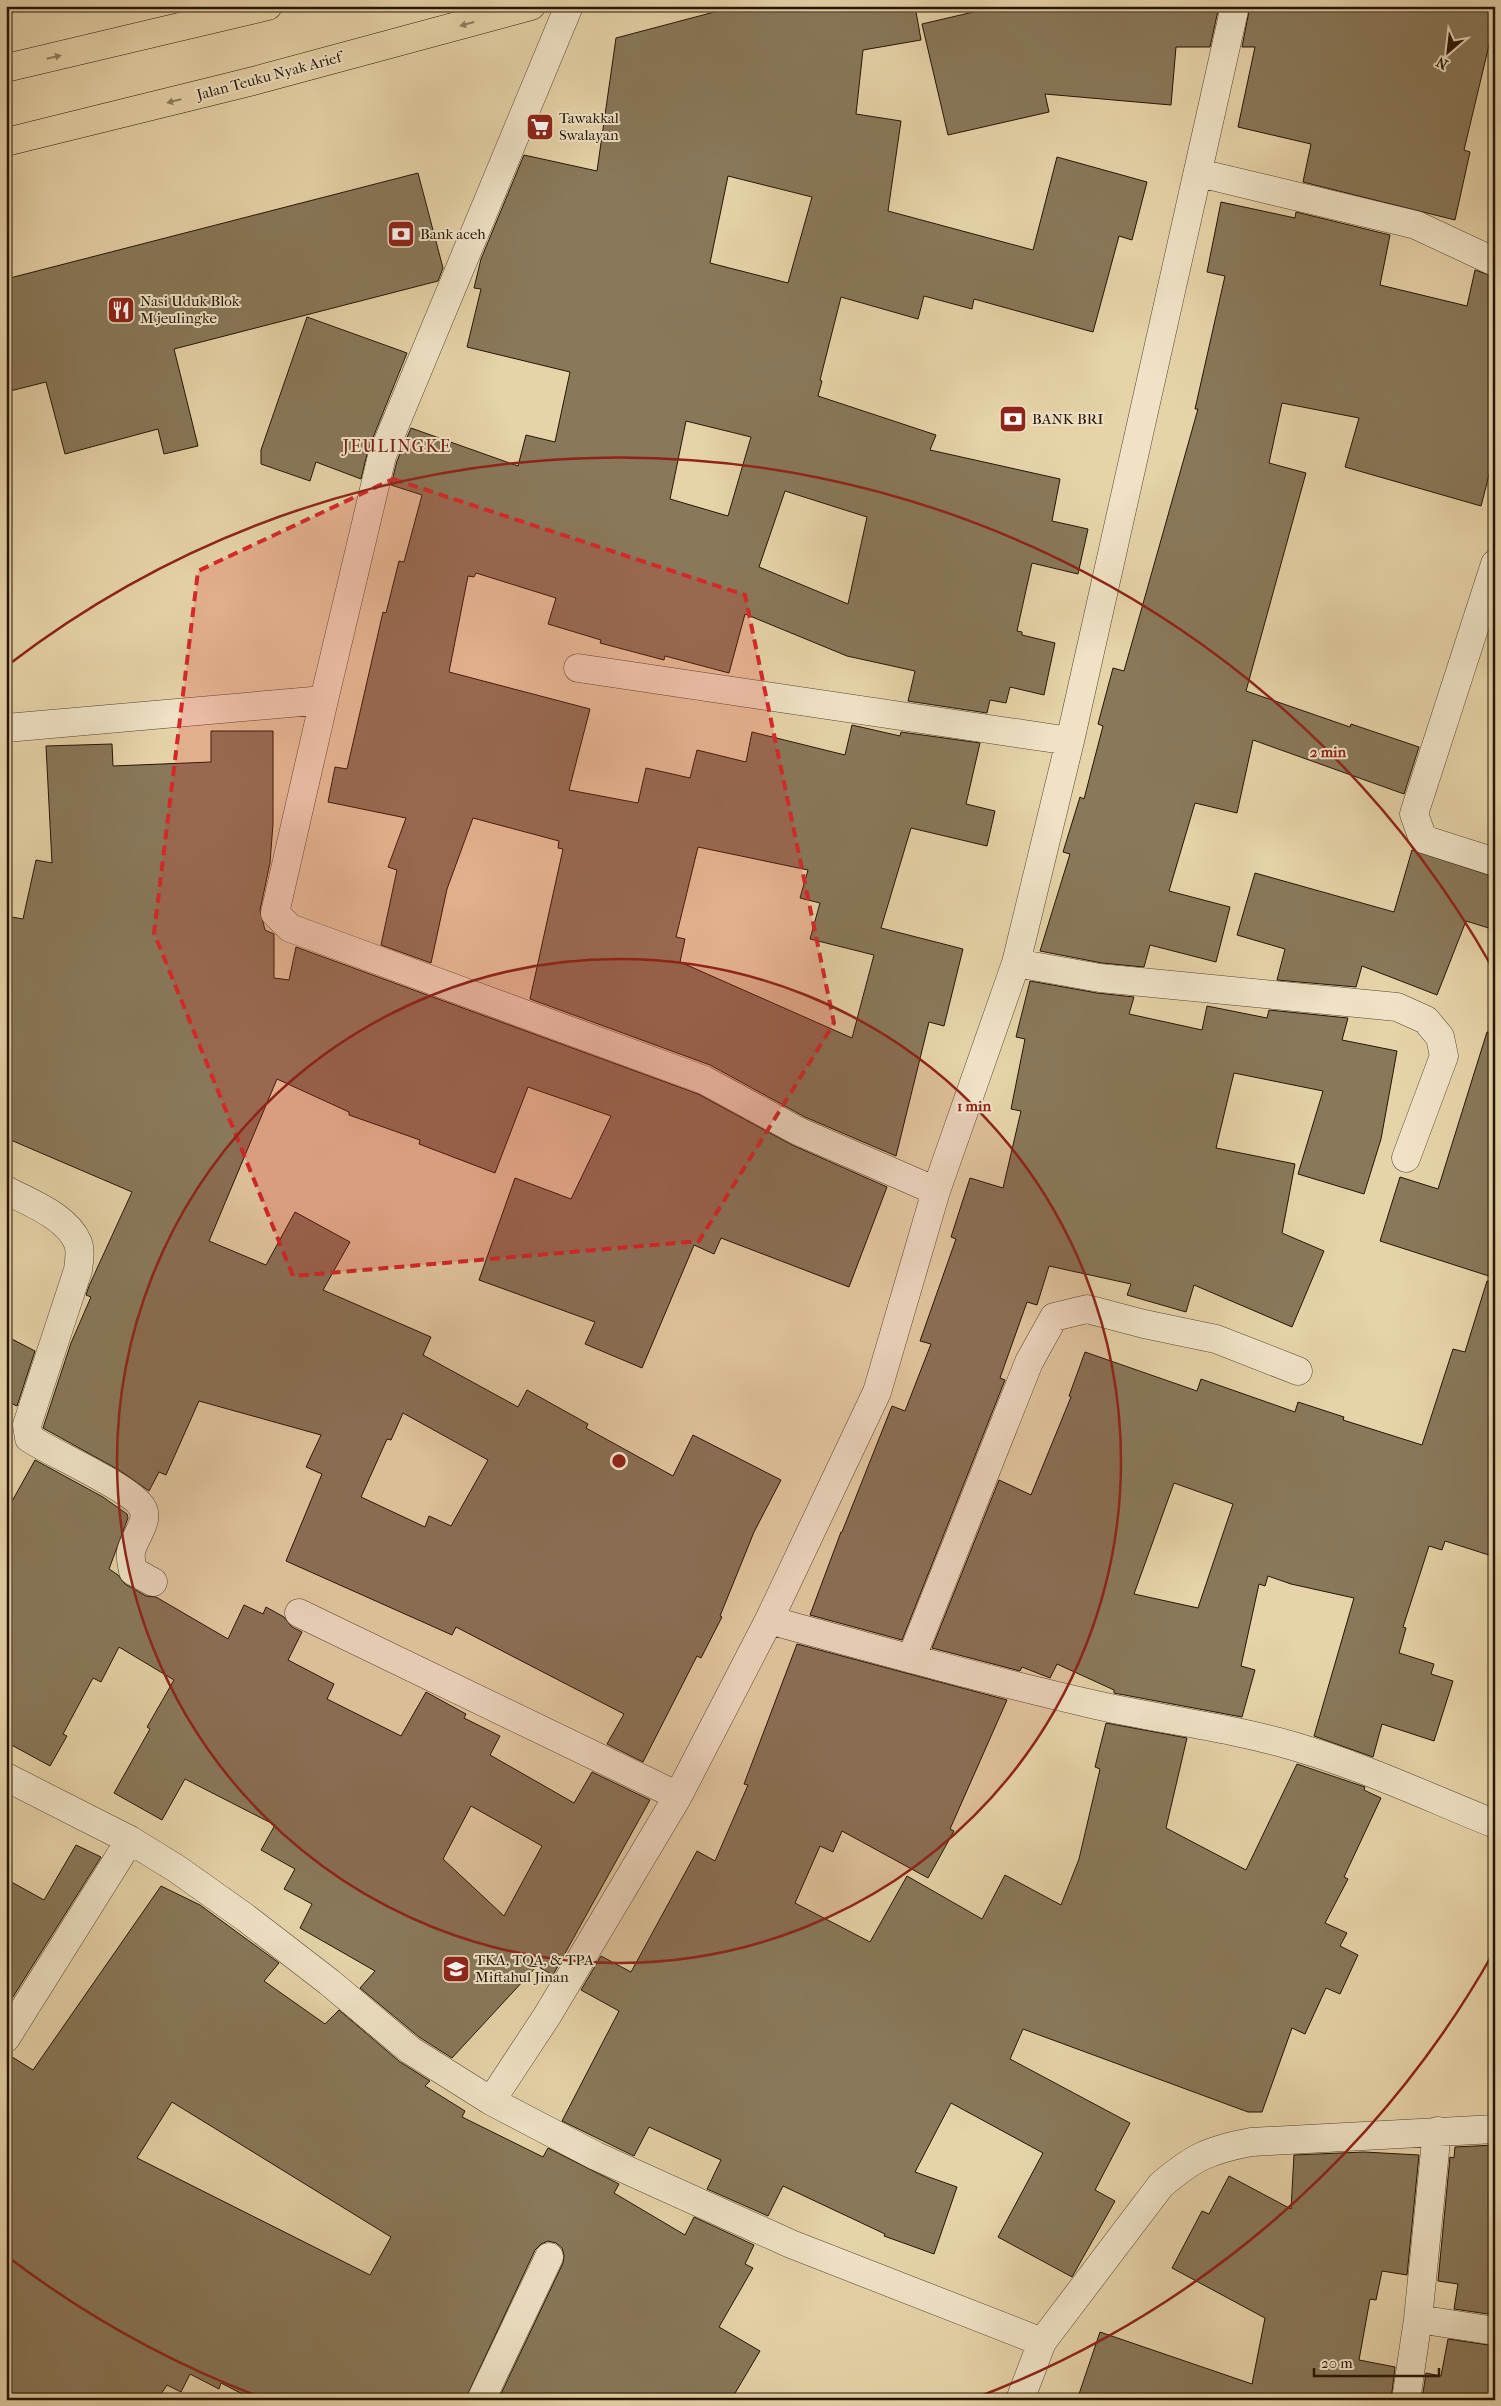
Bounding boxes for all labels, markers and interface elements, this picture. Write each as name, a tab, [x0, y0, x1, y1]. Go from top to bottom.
one-way arrow	[459, 20, 474, 28]
north arrow	[1424, 28, 1474, 78]
street label: Jalan Teuku Nyak Arief	[194, 47, 346, 104]
one-way arrow	[46, 53, 61, 61]
text: N	[1433, 53, 1451, 73]
one-way arrow	[167, 97, 182, 105]
place label: Tawakkal Swalayan	[559, 109, 619, 144]
supermarket icon: Tawakkal Swalayan	[525, 112, 555, 142]
bank icon: Bank aceh	[386, 219, 416, 249]
place label: Bank aceh	[420, 225, 486, 243]
place label: Nasi Uduk Blok M jeulingke	[140, 292, 240, 327]
restaurant icon: Nasi Uduk Blok M jeulingke	[106, 295, 136, 325]
bank icon: BANK BRI	[998, 404, 1028, 434]
place label: BANK BRI	[1032, 410, 1104, 428]
district label: JEULINGKE	[341, 436, 451, 457]
text: 2 min	[1310, 743, 1347, 761]
text: 1 min	[957, 1097, 991, 1115]
centre of rings	[610, 1452, 628, 1470]
place label: TKA, TQA, & TPA Miftahul Jinan	[475, 1951, 594, 1986]
school or university icon: TKA, TQA, & TPA Miftahul Jinan	[441, 1954, 471, 1984]
scale bar	[1314, 2346, 1438, 2378]
text: 20 m	[1321, 2354, 1353, 2372]

